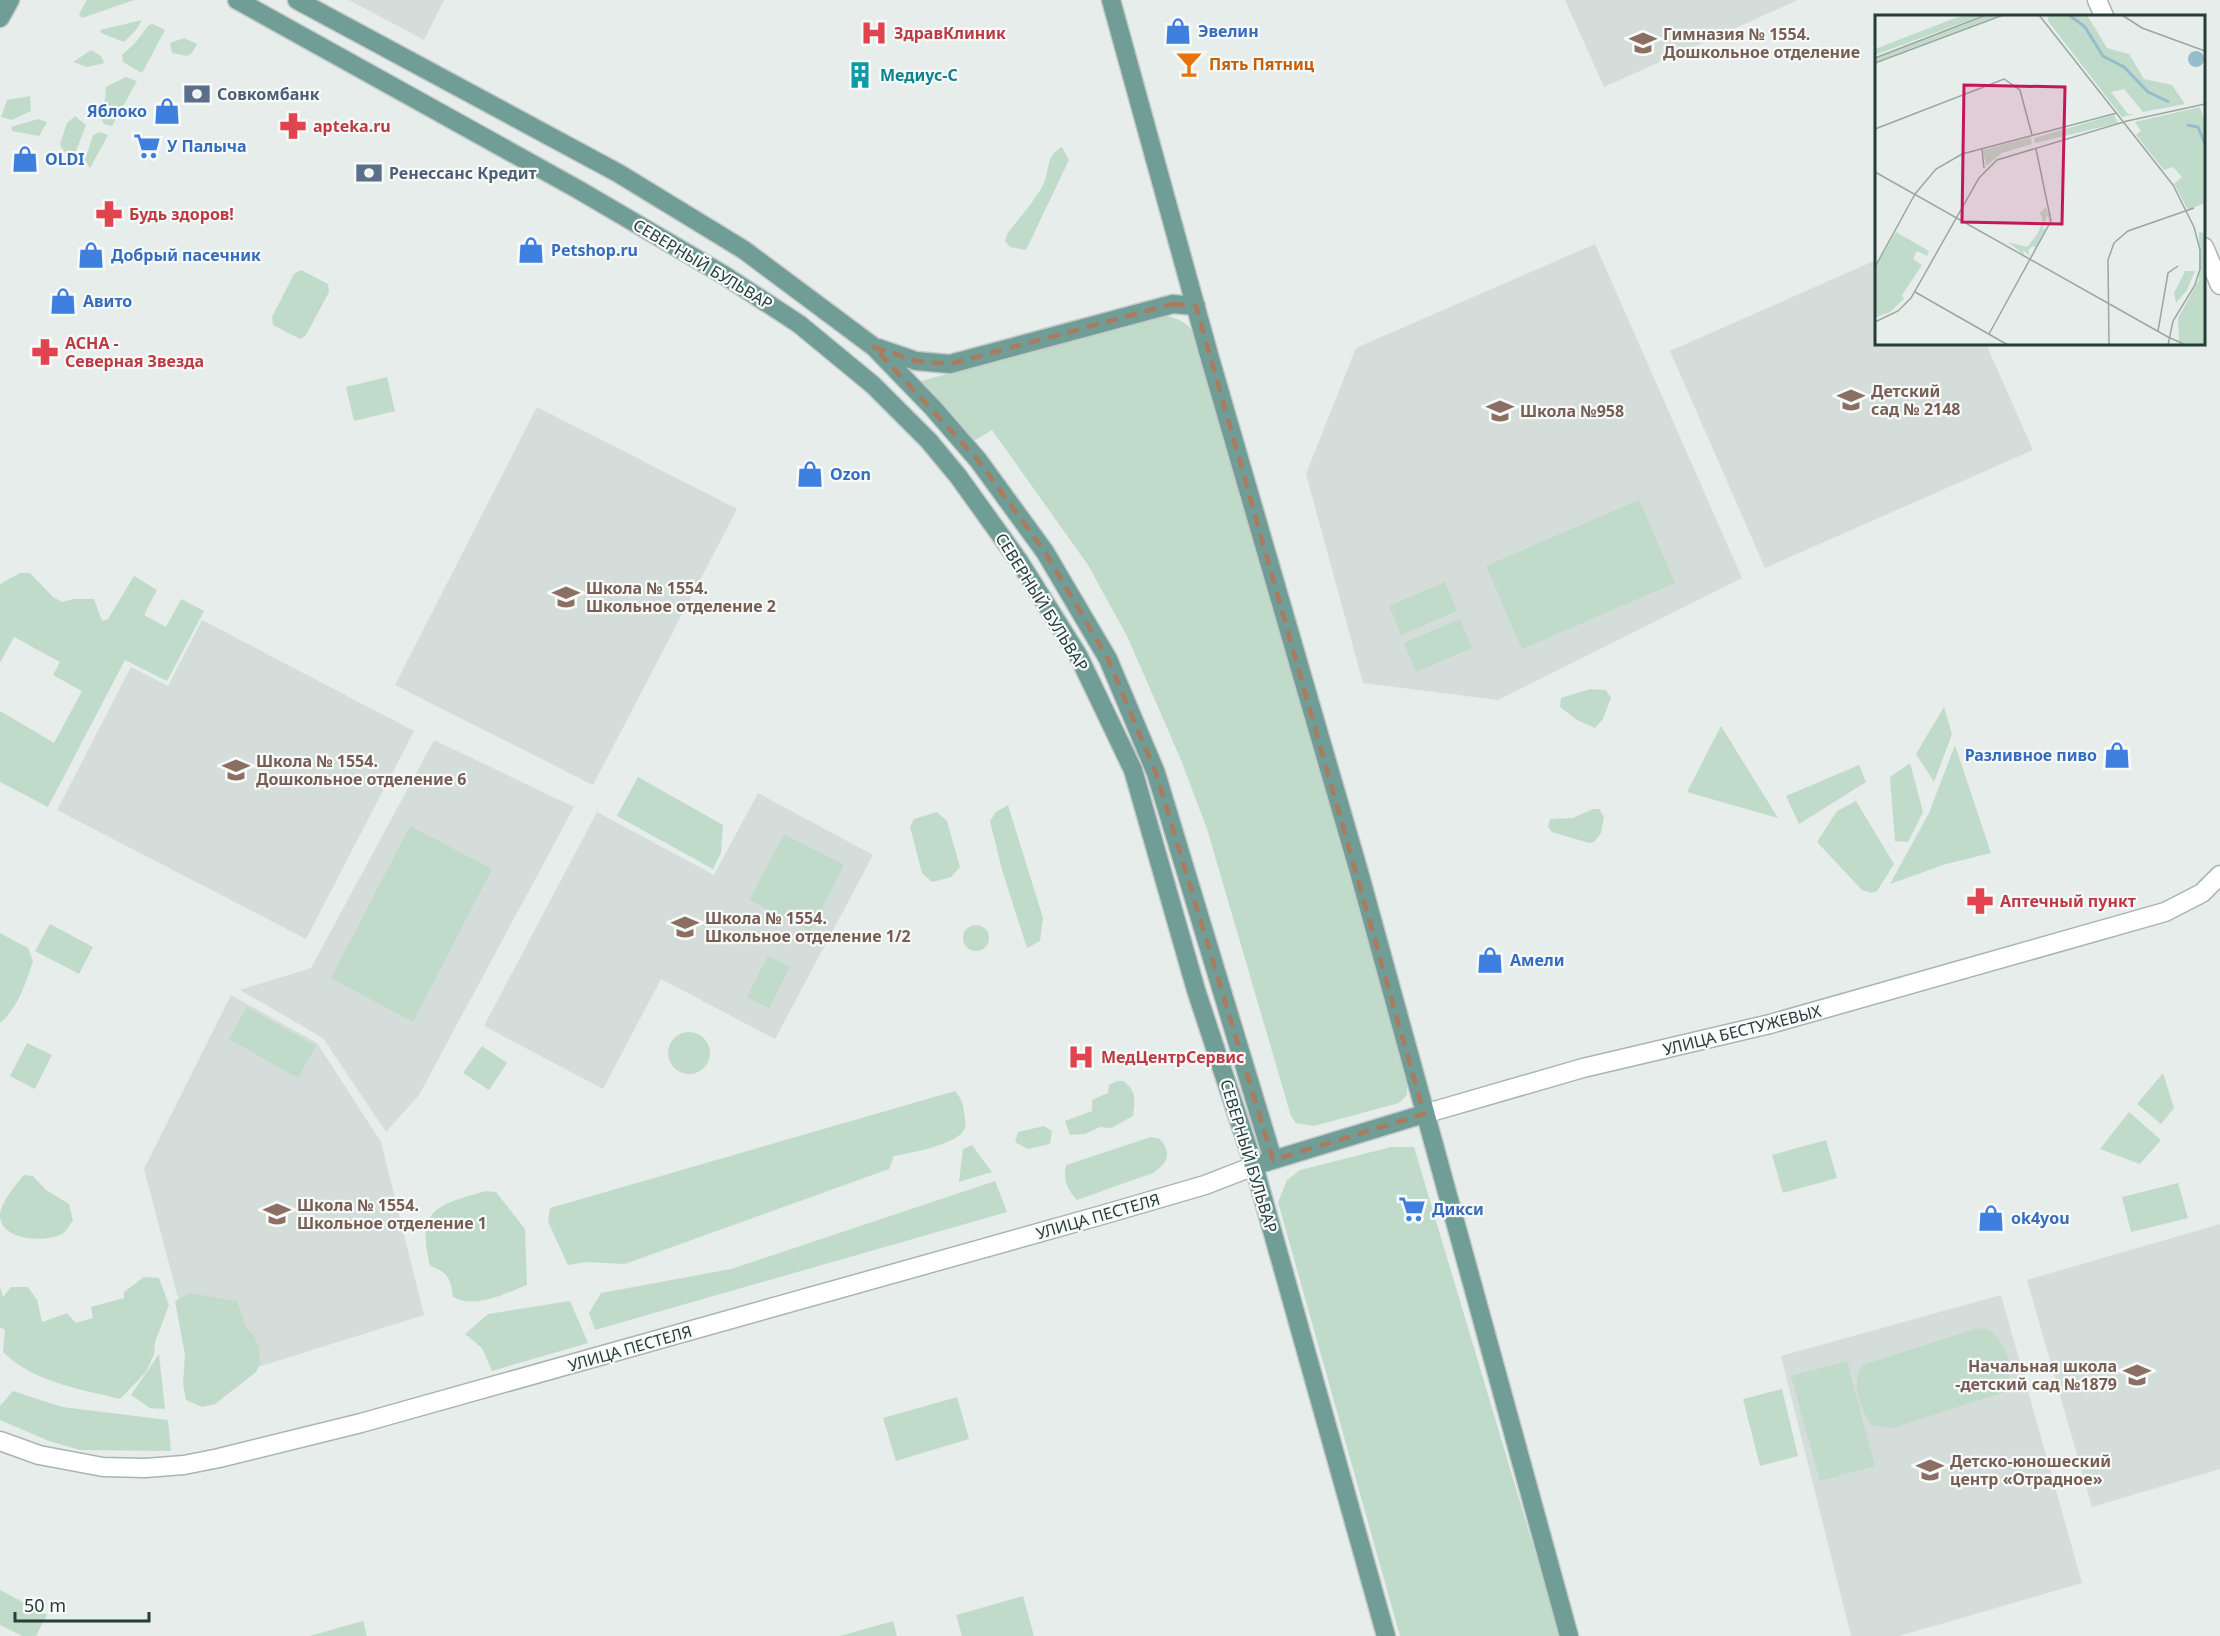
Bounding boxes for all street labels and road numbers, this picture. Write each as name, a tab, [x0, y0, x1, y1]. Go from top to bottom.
street label: СЕВЕРНЫЙ БУЛЬВАР	[629, 214, 777, 314]
street label: СЕВЕРНЫЙ БУЛЬВАР	[990, 529, 1094, 675]
street label: УЛИЦА БЕСТУЖЕВЫХ	[1661, 1000, 1824, 1060]
street label: СЕВЕРНЫЙ БУЛЬВАР	[1215, 1077, 1283, 1235]
street label: УЛИЦА ПЕСТЕЛЯ	[1033, 1188, 1163, 1244]
street label: УЛИЦА ПЕСТЕЛЯ	[565, 1320, 695, 1376]

